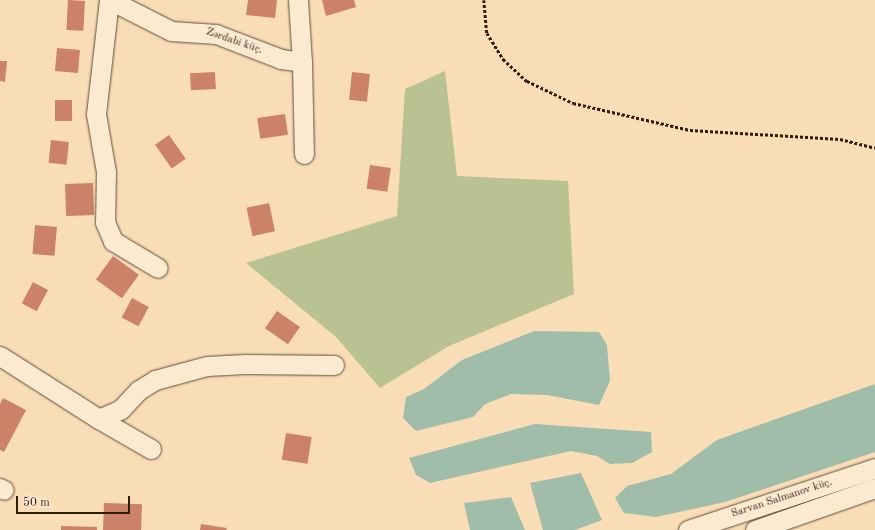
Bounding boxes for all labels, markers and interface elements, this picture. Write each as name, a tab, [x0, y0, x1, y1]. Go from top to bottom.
street label: Zərdabi küç.	[204, 26, 264, 58]
street label: Sarvan Salmanov küç.	[730, 476, 834, 522]
scale bar	[18, 488, 132, 514]
text: 50 m	[23, 497, 50, 509]

